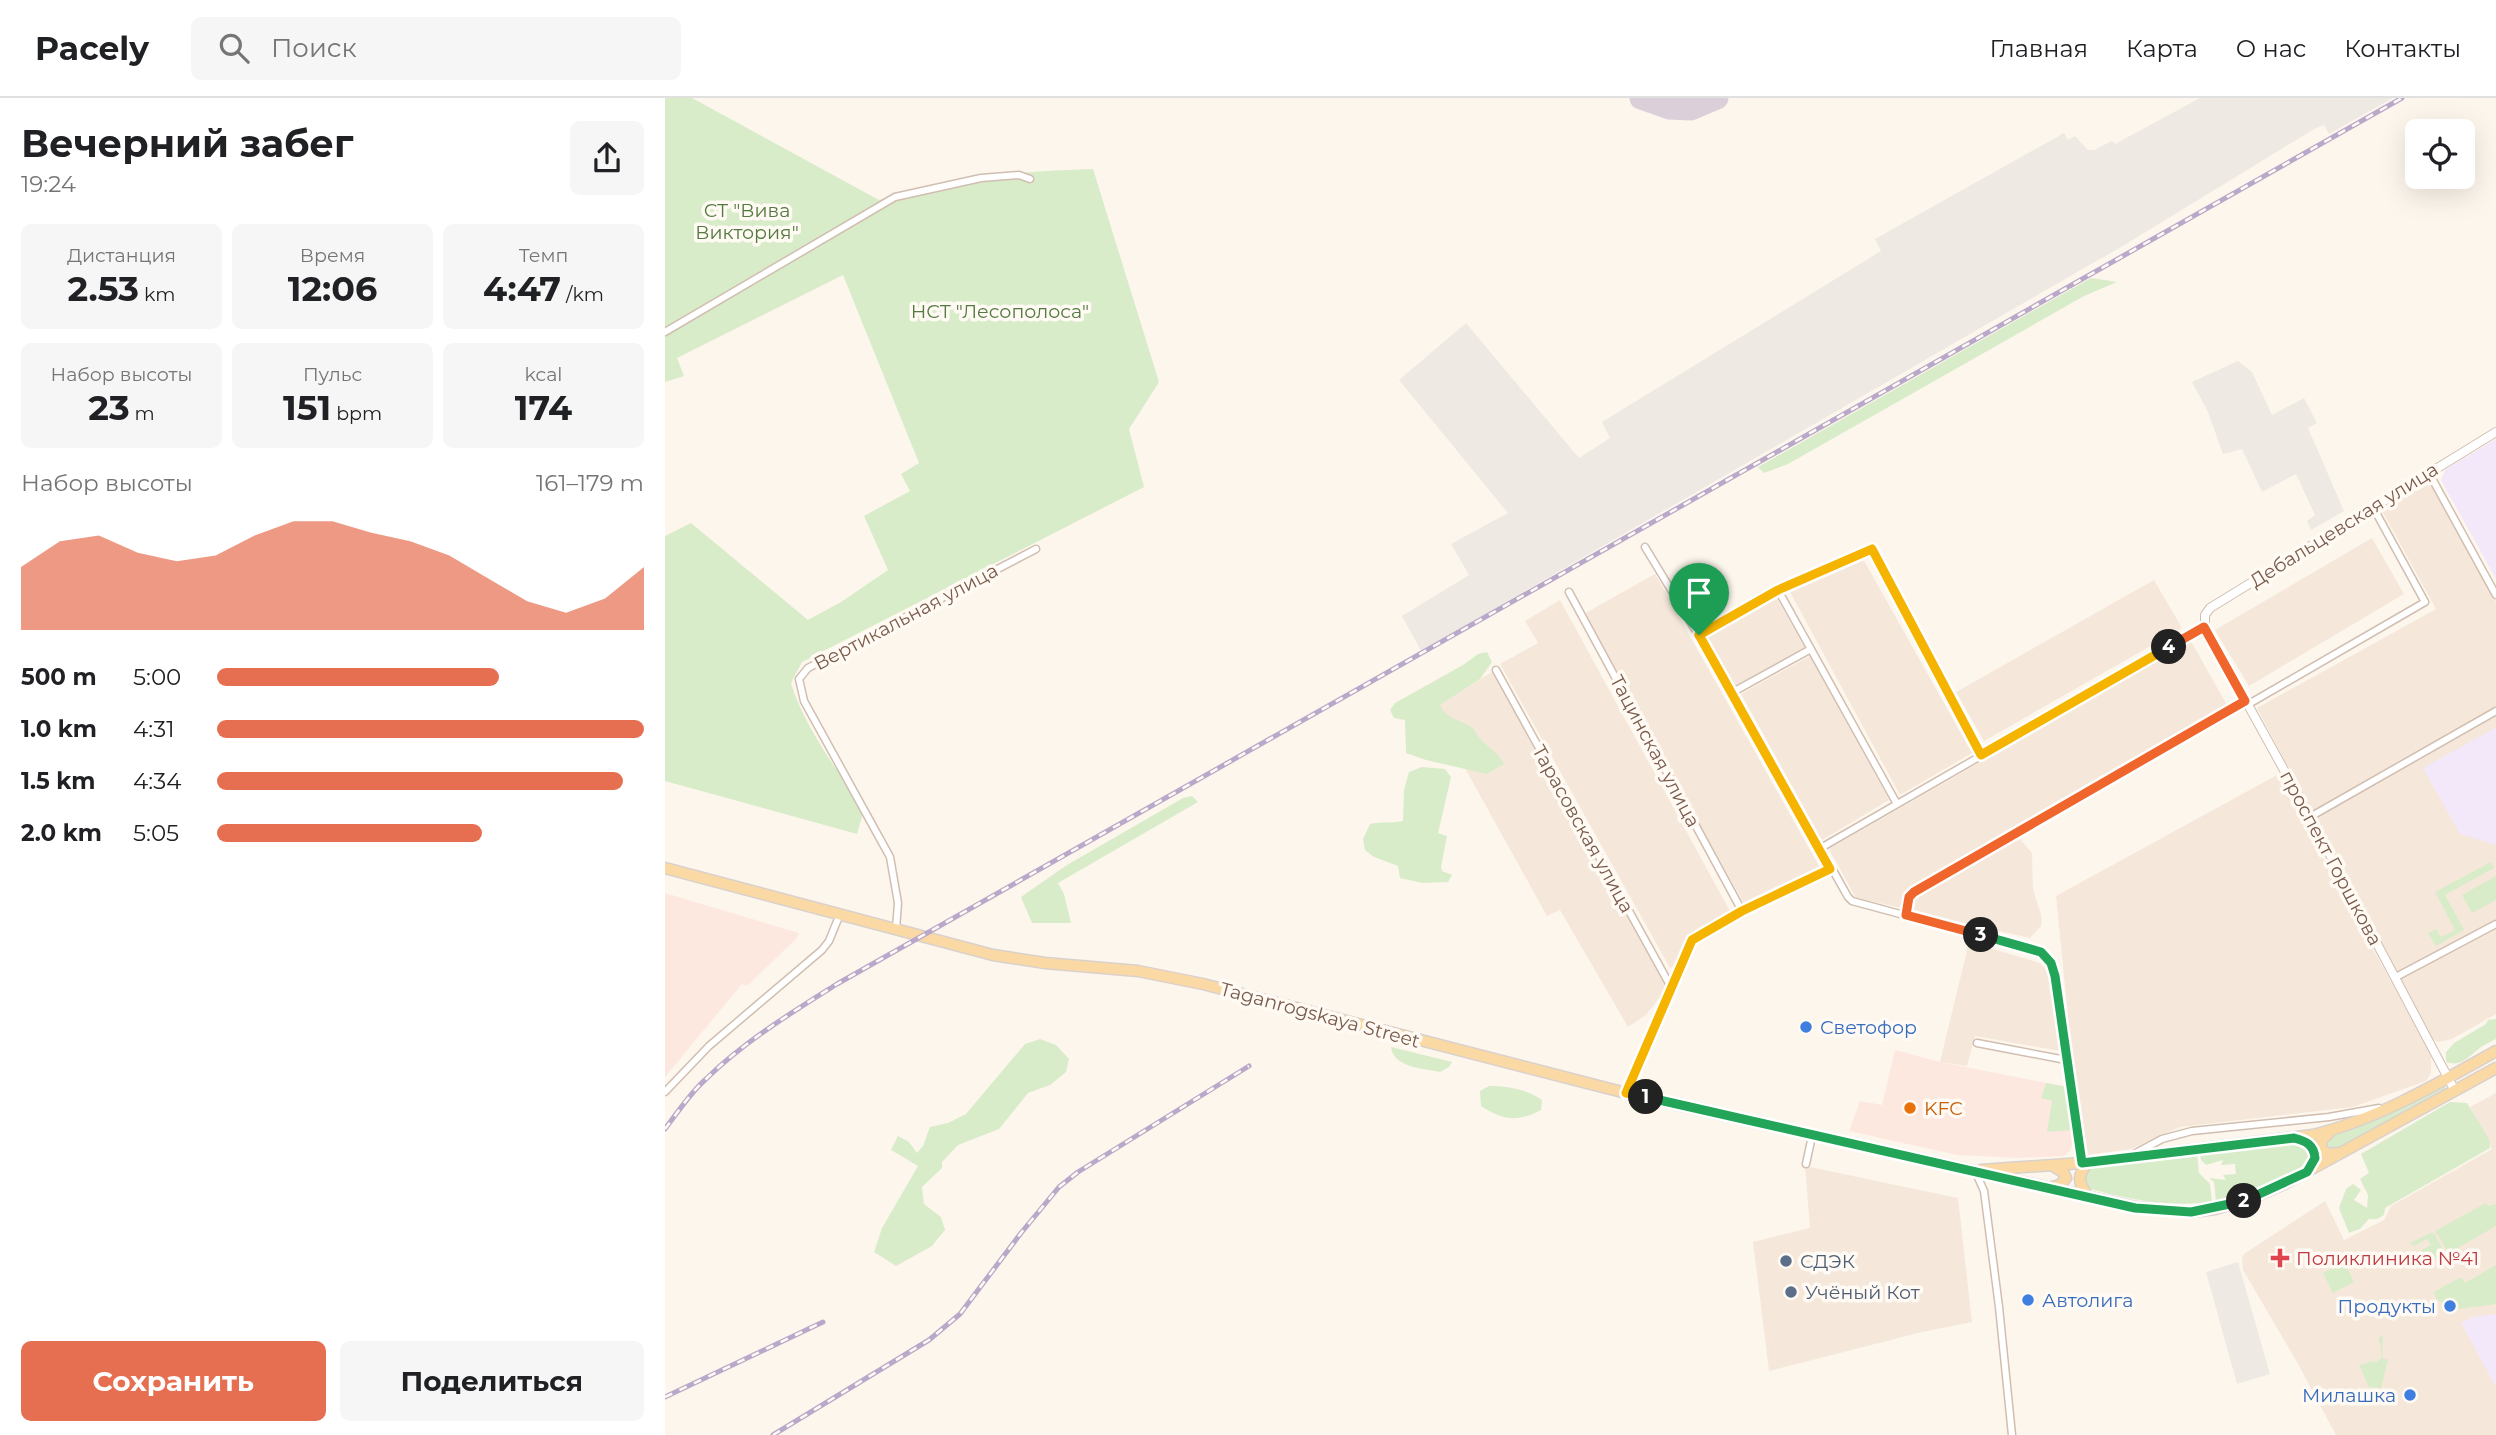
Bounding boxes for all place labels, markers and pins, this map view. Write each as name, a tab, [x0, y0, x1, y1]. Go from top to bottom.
pin	[1669, 563, 1729, 635]
pin: 4	[2151, 630, 2187, 664]
pin: 3	[1963, 918, 1999, 952]
place label: Светофор	[1820, 1016, 1917, 1039]
marker: Светофор	[1798, 1019, 1814, 1035]
pin: 1	[1629, 1080, 1663, 1114]
place label: KFC	[1924, 1097, 1963, 1120]
marker: KFC	[1902, 1100, 1918, 1116]
pin: 2	[2227, 1184, 2261, 1218]
place label: Поликлиника №41	[2296, 1247, 2479, 1270]
marker: Поликлиника №41	[2270, 1248, 2290, 1268]
place label: СДЭК	[1800, 1250, 1855, 1273]
marker: СДЭК	[1778, 1253, 1794, 1269]
place label: Учёный Кот	[1805, 1281, 1920, 1304]
marker: Учёный Кот	[1783, 1284, 1799, 1300]
place label: Автолига	[2042, 1289, 2133, 1312]
marker: Автолига	[2020, 1292, 2036, 1308]
place label: Продукты	[2338, 1295, 2436, 1318]
marker: Продукты	[2442, 1298, 2458, 1314]
place label: Милашка	[2302, 1384, 2396, 1407]
marker: Милашка	[2402, 1387, 2418, 1403]

